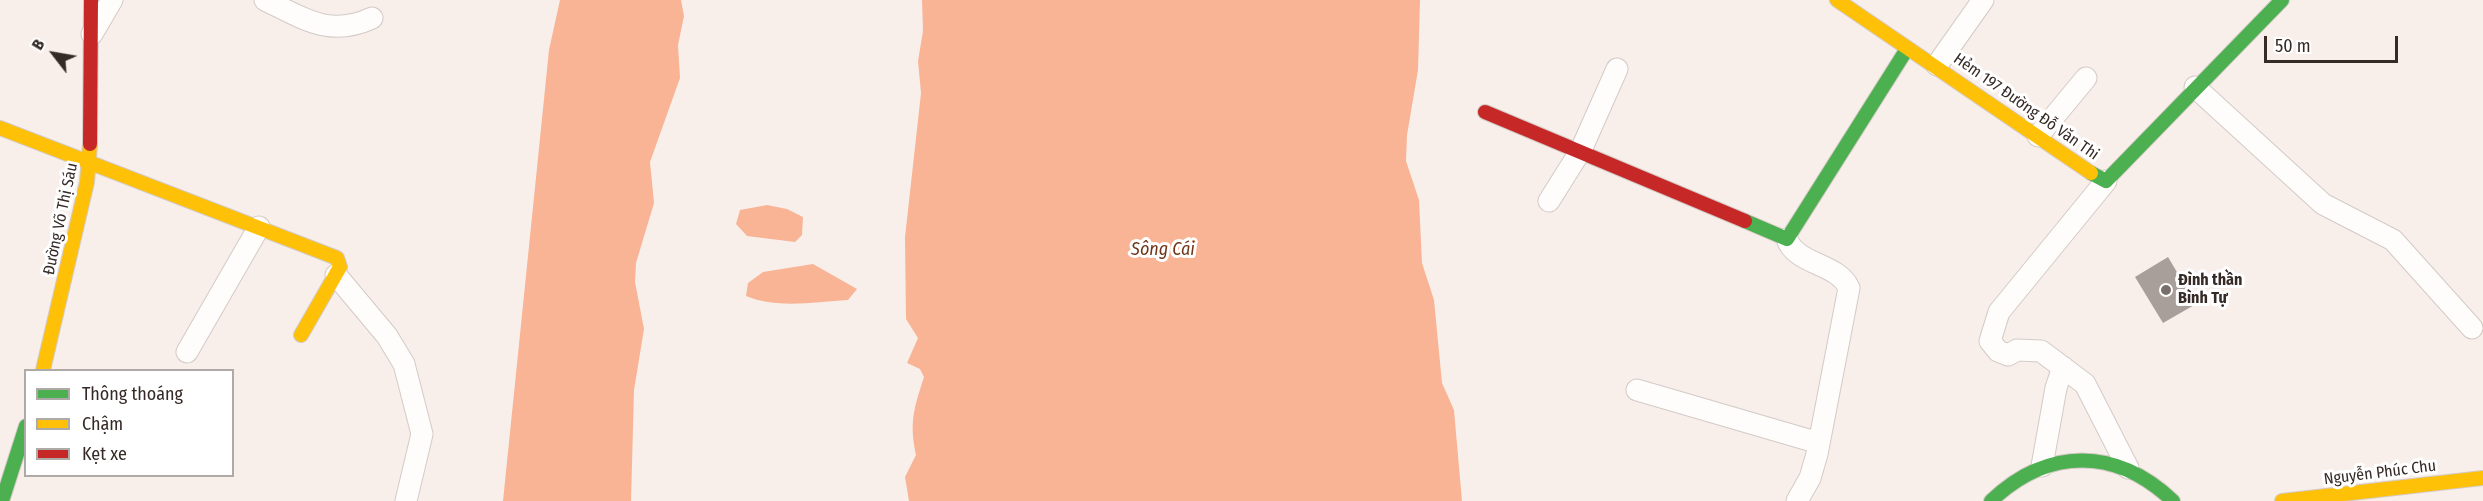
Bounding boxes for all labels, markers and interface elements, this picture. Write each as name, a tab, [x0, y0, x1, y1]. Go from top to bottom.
north arrow	[24, 24, 84, 84]
scale bar	[2267, 24, 2400, 62]
text: 50 m	[2275, 35, 2311, 57]
text: B	[28, 36, 49, 53]
street label: Hẻm 197 Đường Đỗ Văn Thi	[1950, 49, 2102, 165]
street label: Đường Võ Thị Sáu	[40, 161, 82, 277]
water label: Sông Cái	[1131, 239, 1195, 261]
place label: Đình thần Bình Tự	[2178, 271, 2242, 309]
marker: Đình thần Bình Tự	[2159, 283, 2173, 297]
legend	[24, 369, 234, 477]
text: Thông thoáng	[82, 383, 183, 405]
text: Chậm	[82, 413, 123, 435]
text: Kẹt xe	[82, 443, 127, 465]
street label: Nguyễn Phúc Chu	[2323, 457, 2437, 489]

